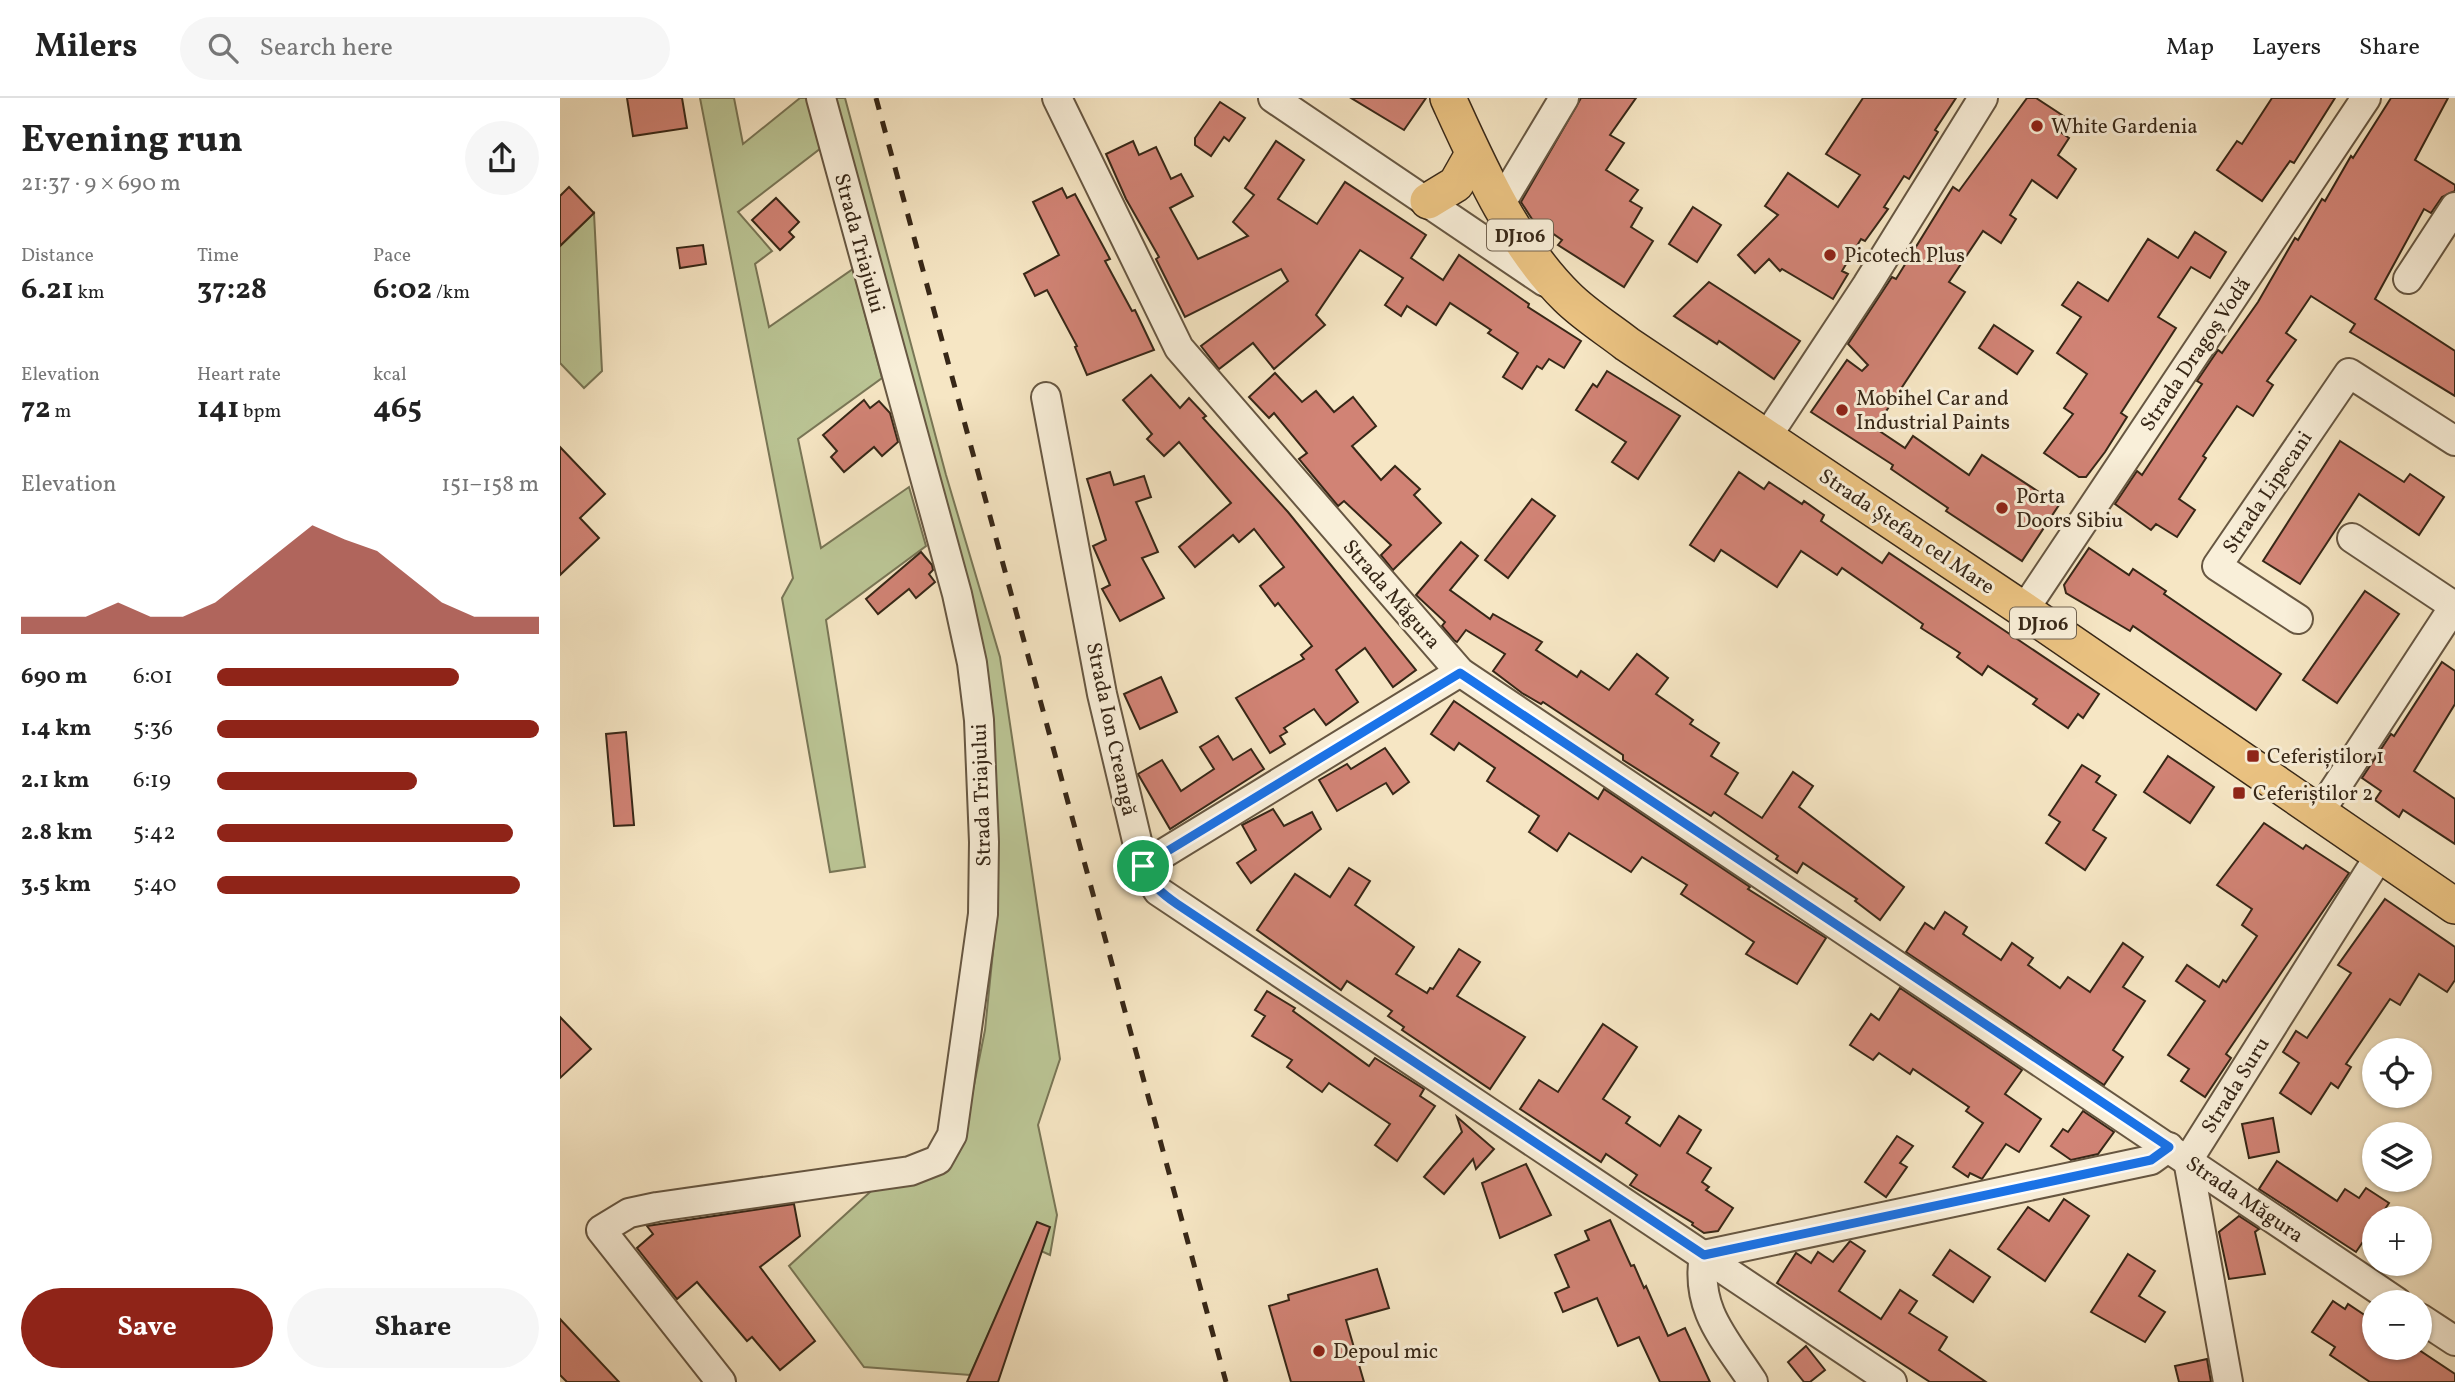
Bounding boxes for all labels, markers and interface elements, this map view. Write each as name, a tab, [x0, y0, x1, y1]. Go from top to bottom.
search box	[180, 17, 670, 80]
text: Milers	[35, 25, 138, 71]
icon: search	[204, 29, 242, 67]
text: Search here	[260, 30, 393, 66]
text: Map	[2166, 31, 2214, 65]
text: Layers	[2252, 31, 2321, 65]
text: Share	[2359, 31, 2420, 65]
place label: White Gardenia	[2051, 113, 2198, 142]
text: Evening run	[21, 115, 243, 168]
marker: White Gardenia	[2029, 118, 2045, 134]
button: share	[465, 121, 539, 195]
text: 21:37 · 9 × 690 m	[21, 168, 181, 200]
street label: Strada Triajului	[826, 170, 891, 316]
road number: DJ106	[1487, 220, 1553, 251]
place label: Picotech Plus	[1844, 242, 1965, 271]
text: Distance	[21, 243, 94, 269]
text: Time	[197, 243, 239, 269]
text: Pace	[373, 243, 411, 269]
marker: Picotech Plus	[1822, 247, 1838, 263]
text: 6.21	[21, 269, 74, 311]
text: 37:28	[197, 269, 267, 311]
text: 6:02	[373, 269, 432, 311]
street label: Strada Dragoș Vodă	[2134, 272, 2258, 437]
text: km	[74, 280, 105, 306]
text: /km	[432, 280, 470, 306]
text: Elevation	[21, 362, 100, 388]
text: Heart rate	[197, 362, 281, 388]
text: kcal	[373, 362, 407, 388]
place label: Mobihel Car and Industrial Paints	[1856, 385, 2010, 438]
text: 72	[21, 388, 51, 430]
text: 141	[197, 388, 239, 430]
text: 465	[373, 388, 422, 430]
text: m	[51, 399, 71, 425]
text: bpm	[239, 399, 281, 425]
marker: Mobihel Car and Industrial Paints	[1834, 402, 1850, 418]
street label: Strada Lipscani	[2216, 426, 2320, 560]
street label: Strada Ștefan cel Mare	[1813, 463, 2000, 602]
text: Elevation	[21, 469, 117, 501]
text: 151–158 m	[441, 469, 539, 501]
place label: Porta Doors Sibiu	[2016, 483, 2123, 536]
marker: Porta Doors Sibiu	[1994, 500, 2010, 516]
street label: Strada Măgura	[1335, 534, 1447, 656]
road number: DJ106	[2010, 608, 2076, 638]
street label: Strada Ion Creangă	[1078, 640, 1143, 819]
text: 690 m	[21, 661, 88, 693]
text: 6:01	[133, 661, 173, 693]
text: 1.4 km	[21, 713, 92, 745]
text: 5:36	[133, 713, 173, 745]
street label: Strada Triajului	[966, 723, 999, 867]
place label: Ceferiștilor 1	[2267, 743, 2384, 772]
marker: Ceferiștilor 1	[2245, 748, 2261, 764]
text: 2.1 km	[21, 765, 90, 797]
text: 6:19	[133, 765, 171, 797]
place label: Ceferiștilor 2	[2253, 780, 2373, 809]
marker: Ceferiștilor 2	[2231, 785, 2247, 801]
text: 2.8 km	[21, 817, 93, 849]
text: 5:42	[133, 817, 176, 849]
pin	[1113, 836, 1173, 896]
icon: arrive	[1124, 847, 1162, 885]
text: 3.5 km	[21, 869, 91, 901]
text: 5:40	[133, 869, 177, 901]
street label: Strada Suru	[2195, 1032, 2277, 1140]
map controls	[2362, 1038, 2432, 1360]
button: locate	[2362, 1038, 2432, 1108]
button: layers	[2362, 1122, 2432, 1192]
street label: Strada Măgura	[2179, 1150, 2309, 1250]
button: +	[2362, 1206, 2432, 1276]
button: Save	[21, 1288, 273, 1368]
button: Share	[287, 1288, 539, 1368]
button: −	[2362, 1290, 2432, 1360]
place label: Depoul mic	[1333, 1338, 1438, 1367]
marker: Depoul mic	[1311, 1343, 1327, 1359]

